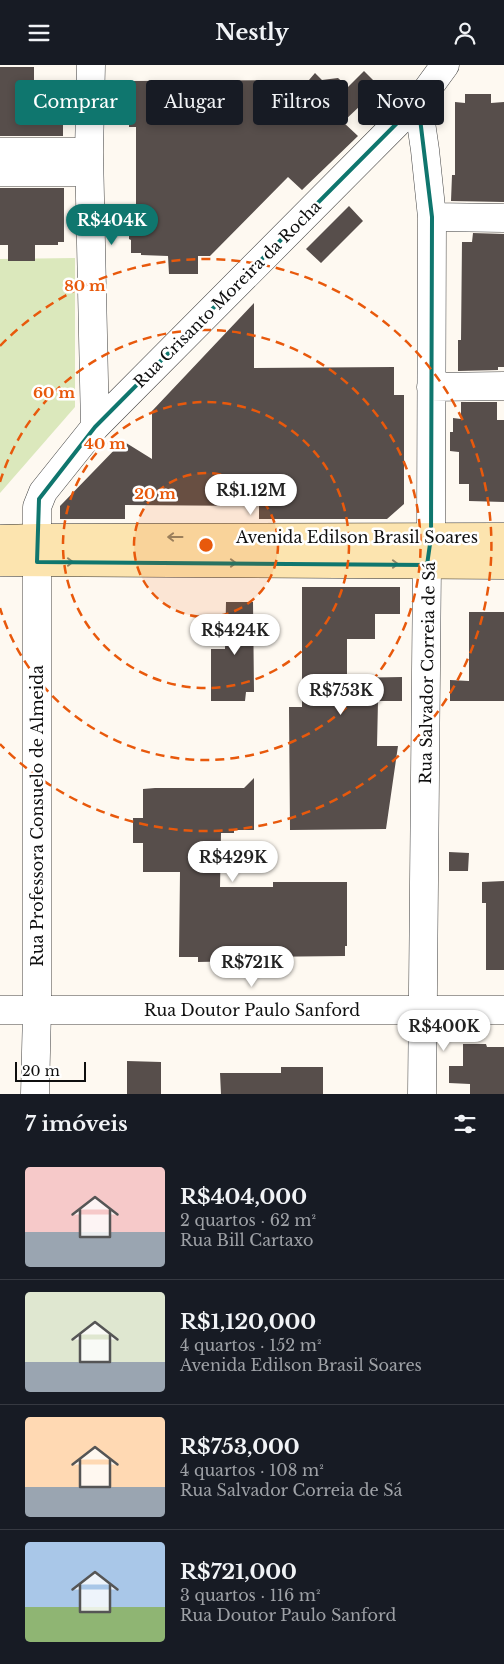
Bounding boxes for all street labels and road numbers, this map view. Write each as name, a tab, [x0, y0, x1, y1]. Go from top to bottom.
street label: Rua Crisanto Moreira da Rocha	[129, 196, 325, 392]
street label: Avenida Edilson Brasil Soares	[235, 527, 478, 547]
street label: Rua Salvador Correia de Sá	[415, 561, 439, 784]
street label: Rua Professora Consuelo de Almeida	[27, 665, 47, 967]
street label: Rua Doutor Paulo Sanford	[144, 1000, 360, 1020]

